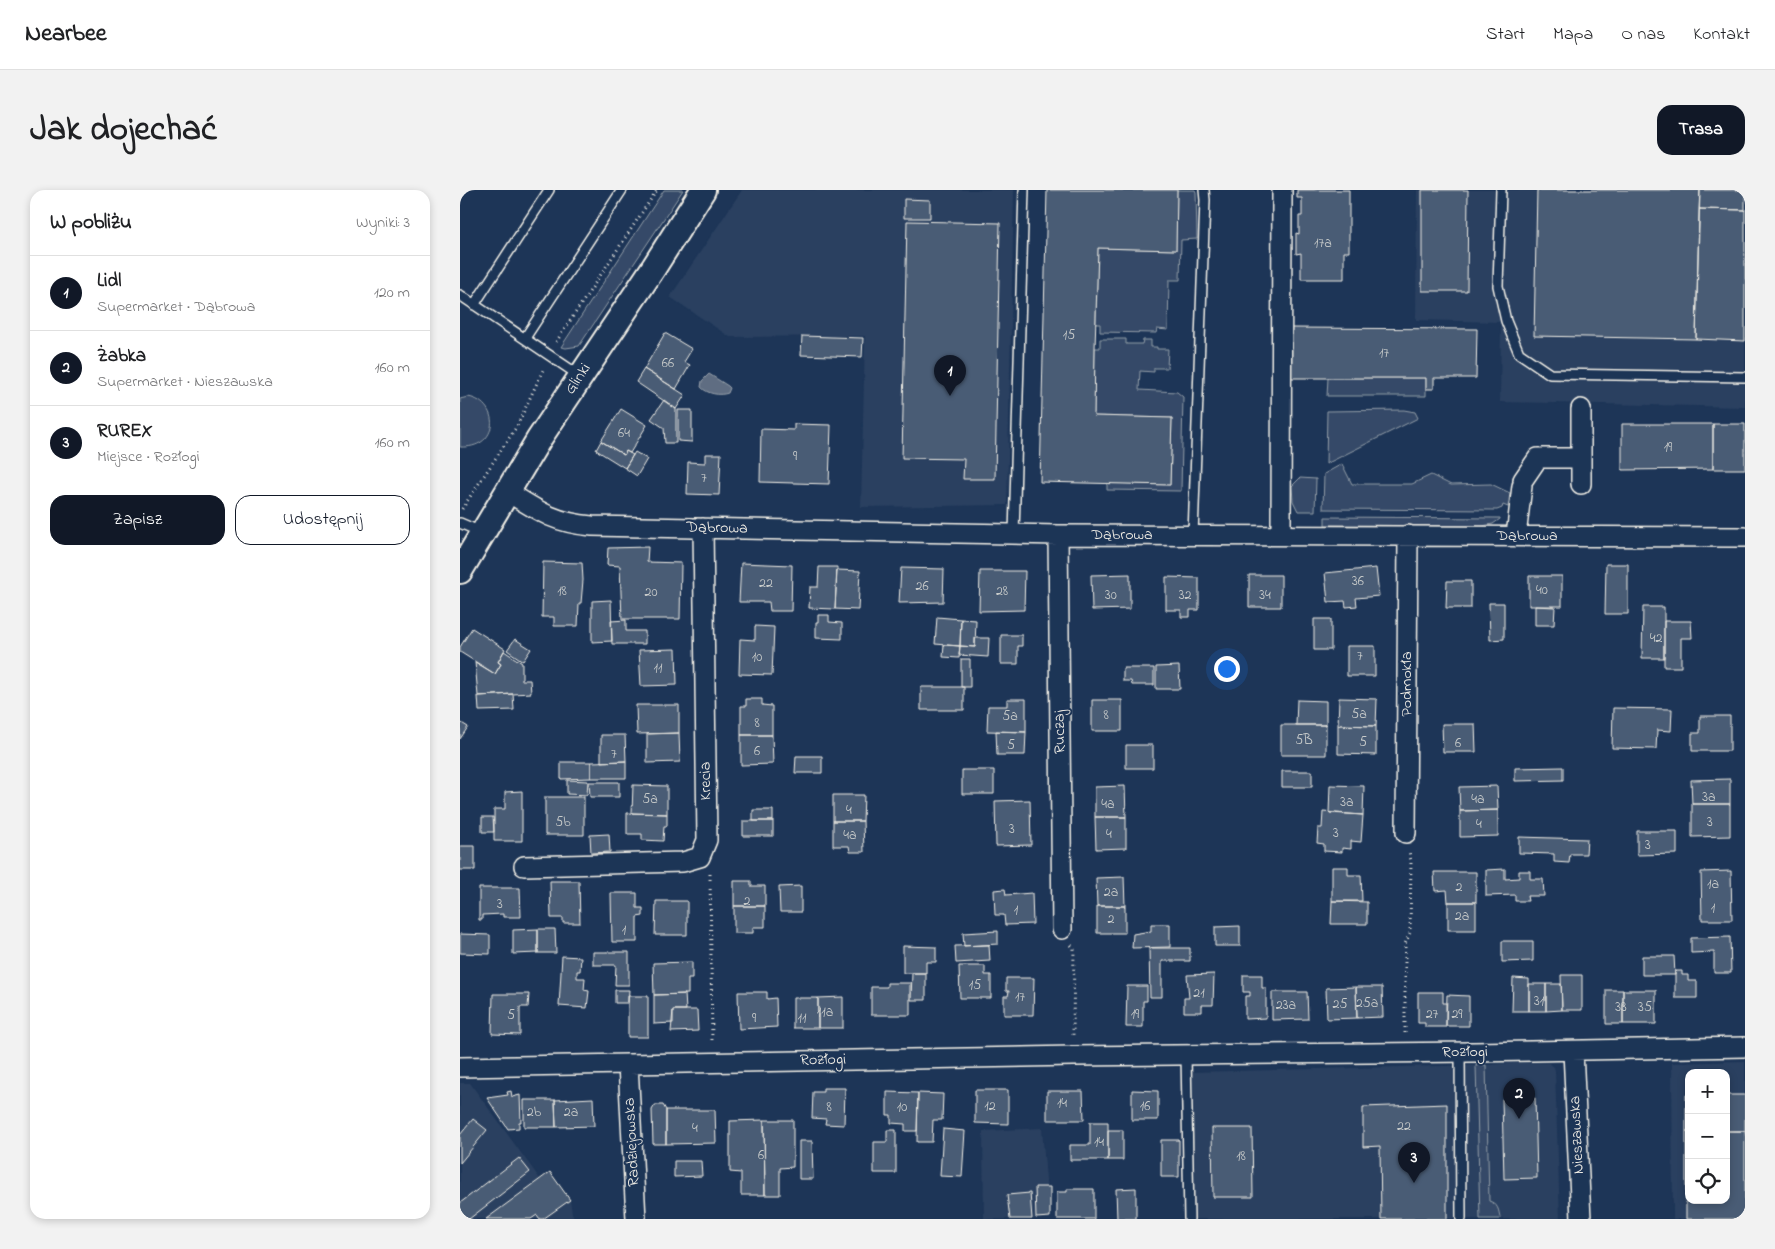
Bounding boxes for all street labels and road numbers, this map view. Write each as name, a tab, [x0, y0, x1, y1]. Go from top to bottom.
street label: Glinki	[559, 358, 597, 400]
street label: Dąbrowa	[685, 515, 748, 541]
street label: Dąbrowa	[1090, 523, 1153, 547]
street label: Dąbrowa	[1495, 524, 1558, 548]
street label: Podmokła	[1395, 651, 1419, 717]
street label: Ruczaj	[1048, 709, 1072, 754]
street label: Krecia	[694, 762, 718, 800]
street label: Rozłogi	[1442, 1040, 1488, 1064]
street label: Rozłogi	[800, 1048, 846, 1072]
street label: Nieszawska	[1563, 1095, 1591, 1175]
street label: Radziejowska	[618, 1097, 646, 1187]

